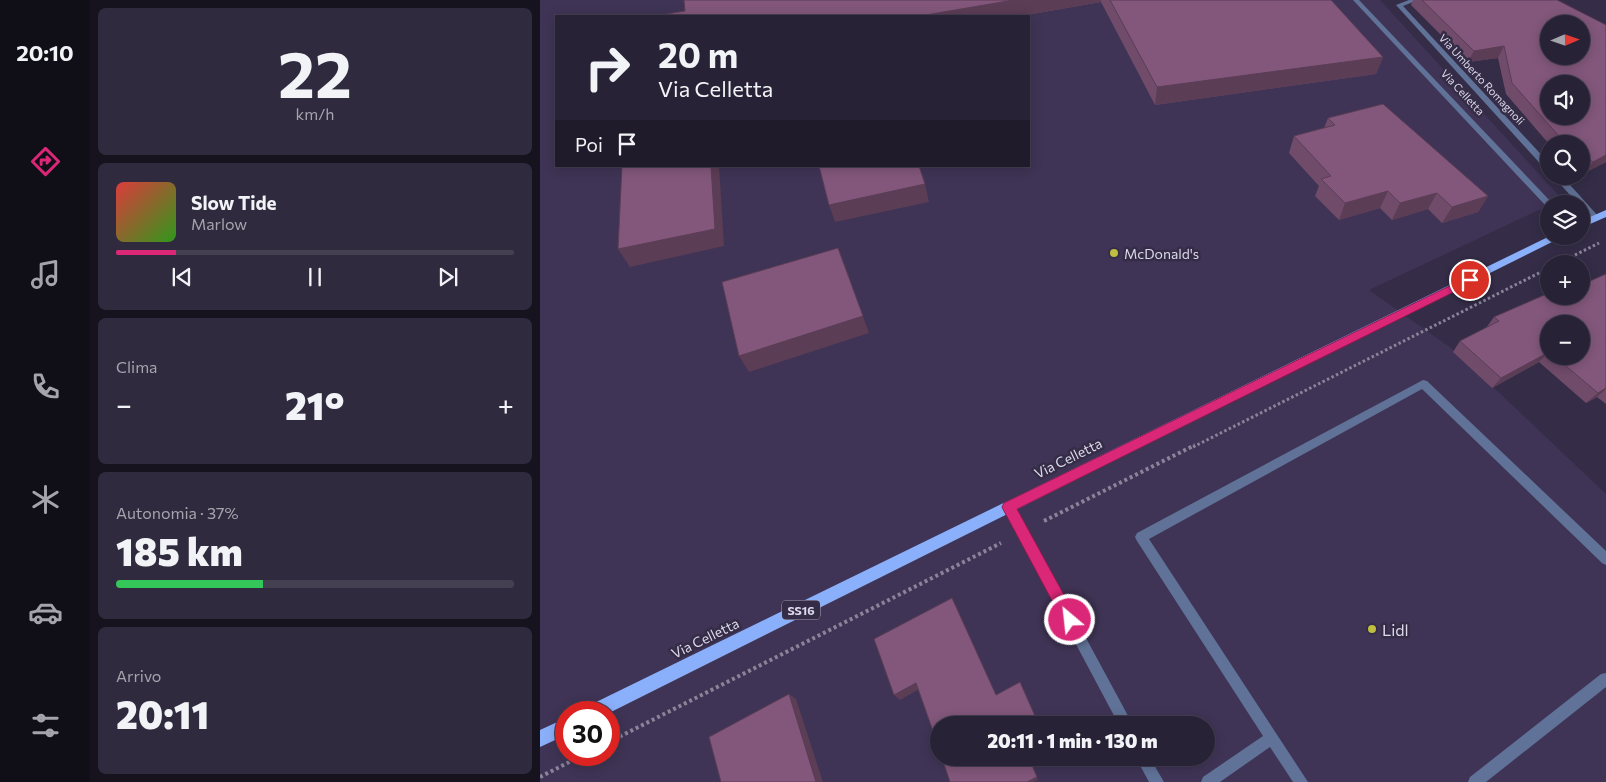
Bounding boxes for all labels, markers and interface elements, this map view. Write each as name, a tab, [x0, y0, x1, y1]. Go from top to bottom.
north arrow	[1540, 15, 1590, 65]
map controls	[1540, 15, 1590, 365]
street label: Via Umberto Romagnoli	[1437, 31, 1527, 127]
text: 22	[278, 32, 352, 111]
text: 20 m	[658, 32, 738, 75]
icon: right	[575, 35, 640, 100]
text: 20:10	[16, 39, 74, 66]
street label: Via Celletta	[1439, 66, 1487, 118]
text: Via Celletta	[658, 75, 773, 102]
button: sound	[1540, 75, 1590, 125]
text: km/h	[296, 104, 334, 123]
icon: arrive	[613, 130, 641, 158]
text: Poi	[575, 133, 603, 156]
button: search	[1540, 135, 1590, 185]
icon: directions	[28, 144, 63, 179]
text: Slow Tide	[191, 191, 277, 214]
button: layers	[1540, 195, 1590, 245]
text: Marlow	[191, 214, 247, 233]
place label: McDonald's	[1124, 245, 1199, 262]
marker: McDonald's	[1108, 247, 1120, 259]
button: +	[1540, 255, 1590, 305]
icon: music	[28, 257, 63, 292]
pin	[1449, 259, 1491, 301]
icon: previous	[168, 263, 196, 291]
icon: pause	[301, 263, 329, 291]
icon: next	[434, 263, 462, 291]
icon: arrive	[1456, 266, 1484, 294]
button: −	[1540, 315, 1590, 365]
text: Clima	[116, 357, 157, 376]
icon: phone	[28, 369, 63, 404]
text: 21°	[285, 381, 345, 428]
text: −	[116, 387, 132, 421]
text: +	[498, 387, 514, 421]
street label: Via Celletta	[1031, 434, 1105, 482]
icon: climate	[28, 482, 63, 517]
text: Autonomia · 37%	[116, 503, 239, 522]
text: 185 km	[116, 527, 243, 574]
position arrow	[1043, 593, 1095, 645]
icon: car	[28, 595, 63, 630]
road number: SS16	[782, 600, 820, 620]
street label: Via Celletta	[668, 614, 742, 662]
place label: Lidl	[1382, 620, 1409, 639]
marker: Lidl	[1366, 623, 1378, 635]
text: Arrivo	[116, 666, 161, 685]
text: 20:11	[116, 690, 209, 737]
speed limit sign: 30	[555, 701, 620, 766]
icon: filters	[28, 708, 63, 743]
text: 20:11 · 1 min · 130 m	[987, 729, 1158, 752]

